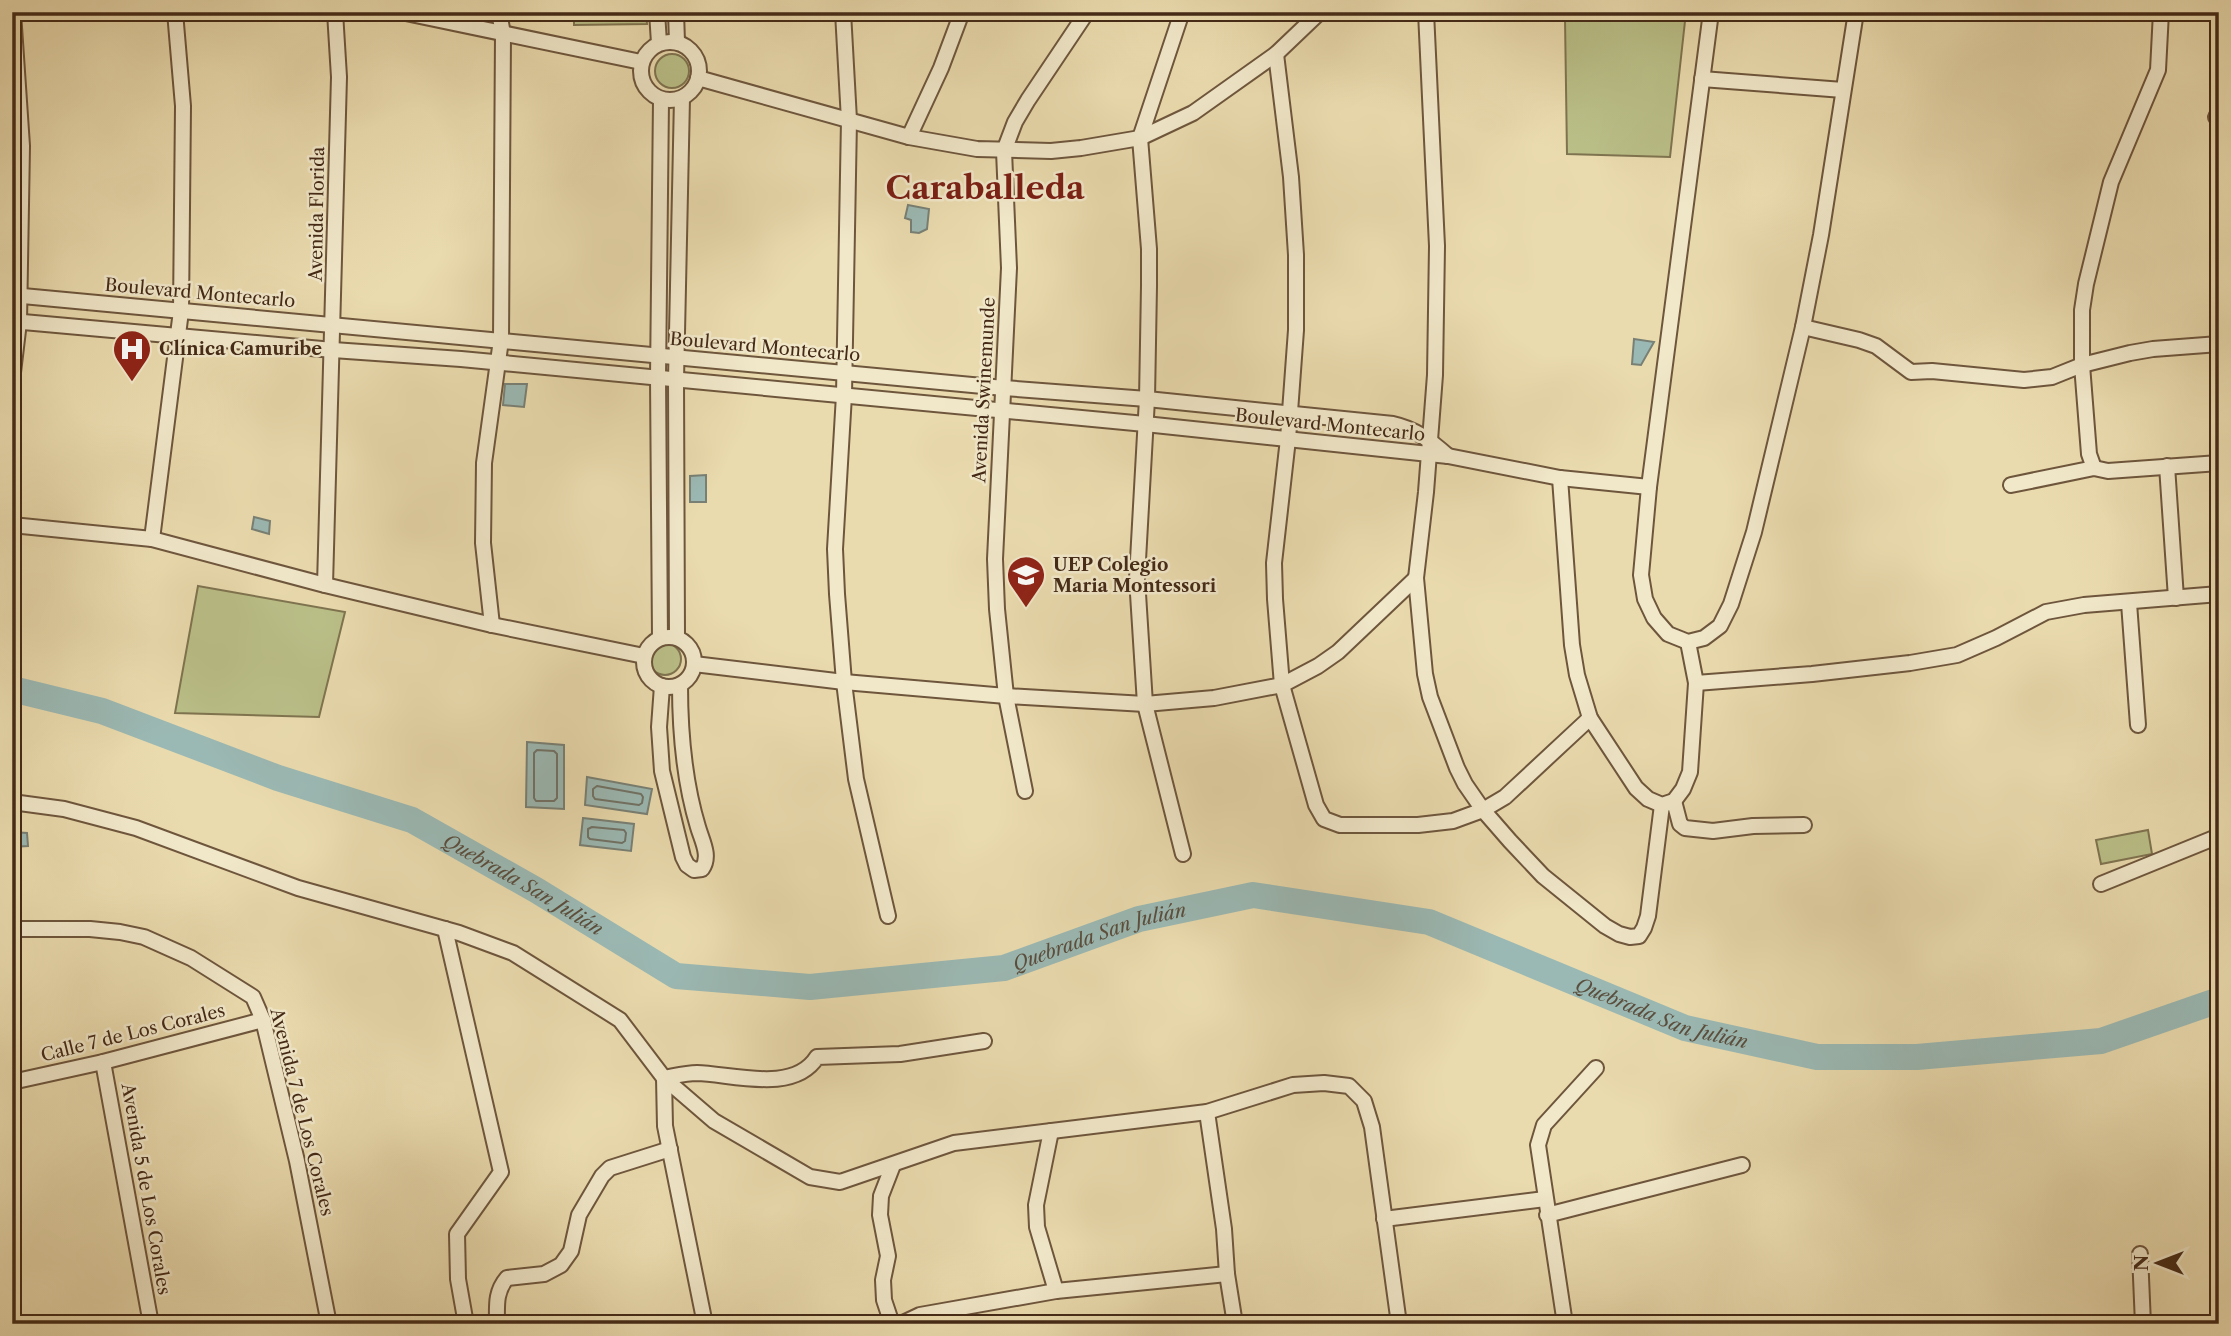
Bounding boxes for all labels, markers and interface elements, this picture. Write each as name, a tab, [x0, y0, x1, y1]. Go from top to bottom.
street label: Avenida Florida	[305, 146, 329, 283]
district label: Caraballeda	[885, 168, 1085, 207]
street label: Boulevard Montecarlo	[104, 274, 296, 312]
street label: Avenida Swinemunde	[968, 297, 1000, 484]
hospital icon: Clínica Camuribe	[111, 328, 153, 383]
street label: Boulevard Montecarlo	[669, 328, 861, 366]
place label: Clínica Camuribe	[159, 338, 322, 360]
street label: Boulevard Montecarlo	[1234, 404, 1426, 446]
school or university icon: UEP Colegio Maria Montessori	[1005, 554, 1047, 609]
place label: UEP Colegio Maria Montessori	[1053, 554, 1217, 597]
water label: Quebrada San Julián	[439, 829, 608, 940]
water label: Quebrada San Julián	[1009, 898, 1188, 975]
water label: Quebrada San Julián	[1572, 972, 1750, 1053]
street label: Calle 7 de Los Corales	[39, 999, 227, 1067]
street label: Avenida 7 de Los Corales	[265, 1005, 338, 1218]
street label: Avenida 5 de Los Corales	[116, 1081, 175, 1296]
north arrow	[2122, 1228, 2192, 1298]
text: N	[2130, 1255, 2153, 1271]

